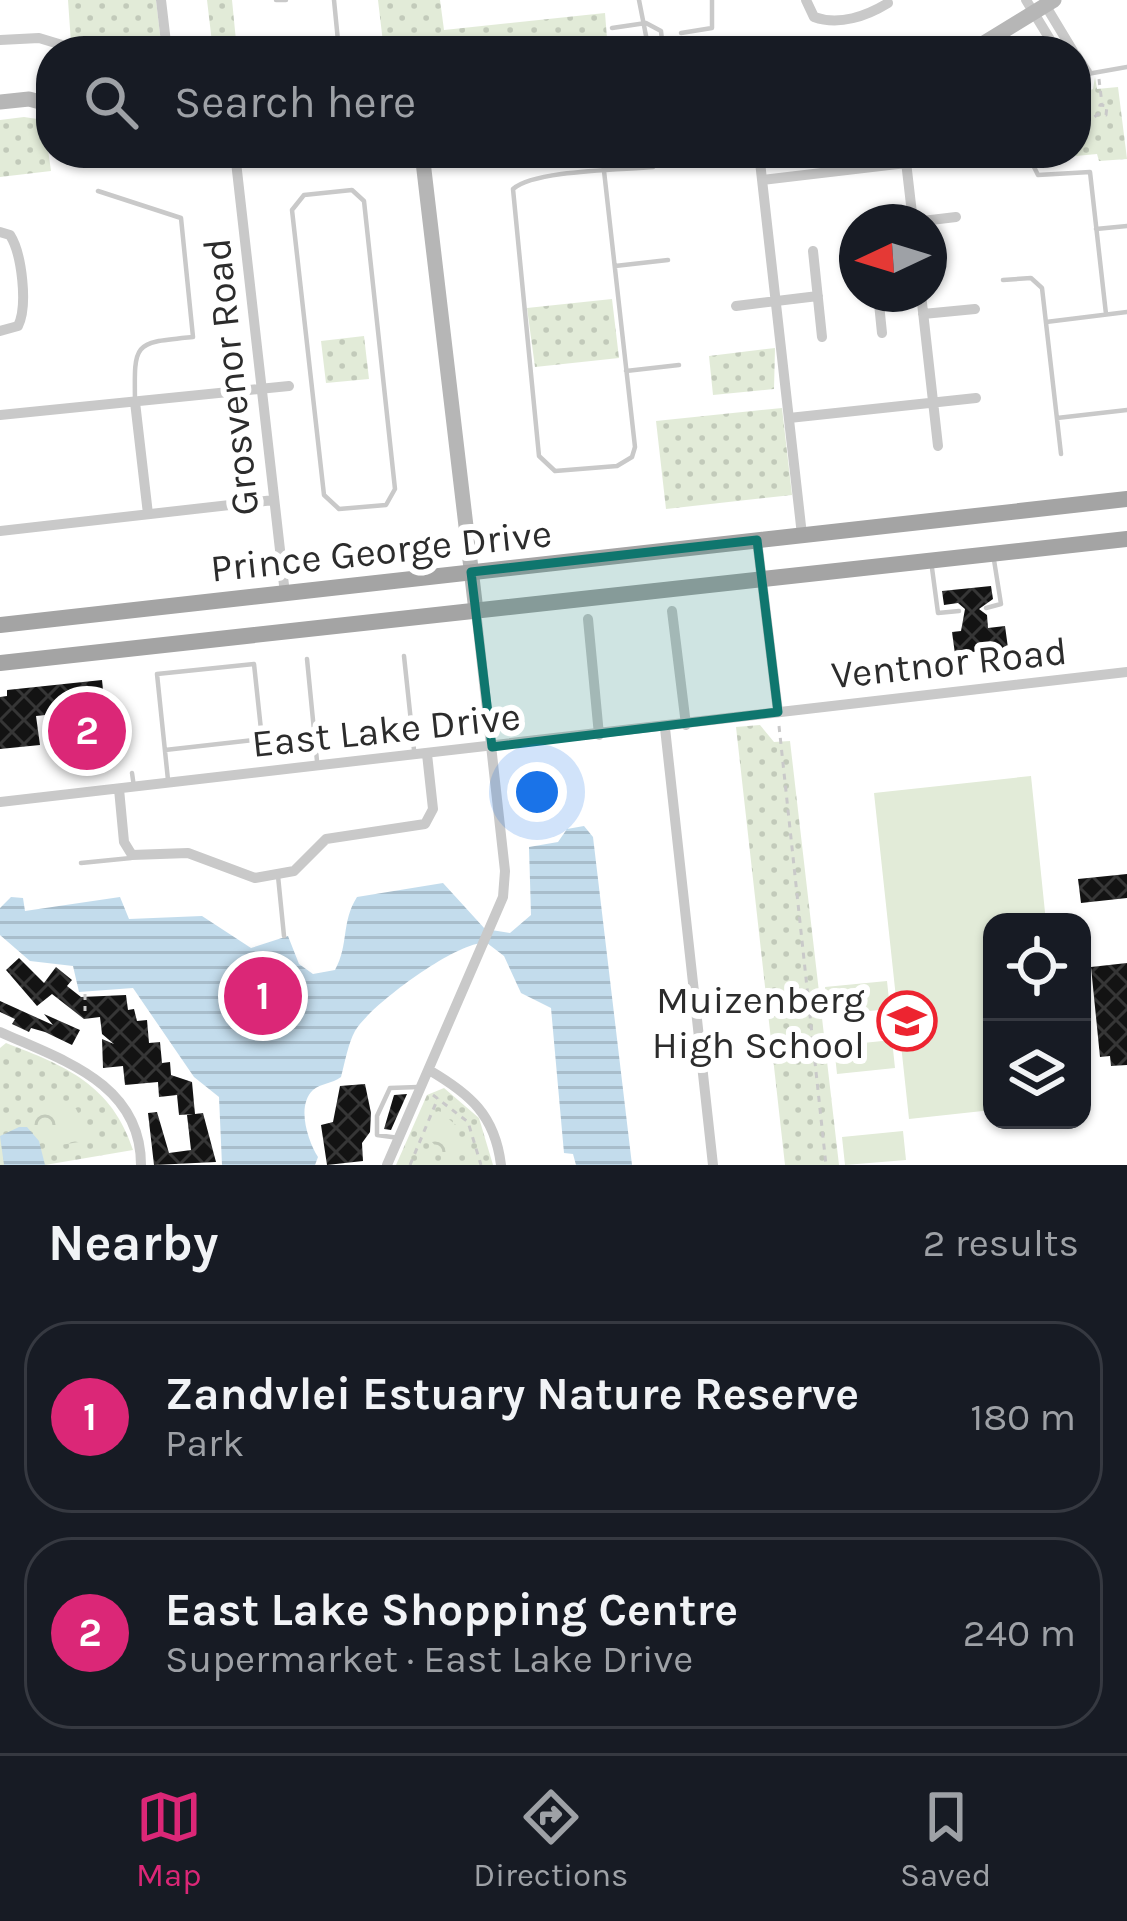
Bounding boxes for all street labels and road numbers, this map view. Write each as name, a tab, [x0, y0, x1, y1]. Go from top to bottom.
street label: Grosvenor Road	[194, 236, 268, 518]
street label: Prince George Drive	[208, 510, 554, 592]
street label: Ventnor Road	[829, 628, 1069, 698]
street label: East Lake Drive	[250, 693, 523, 767]

